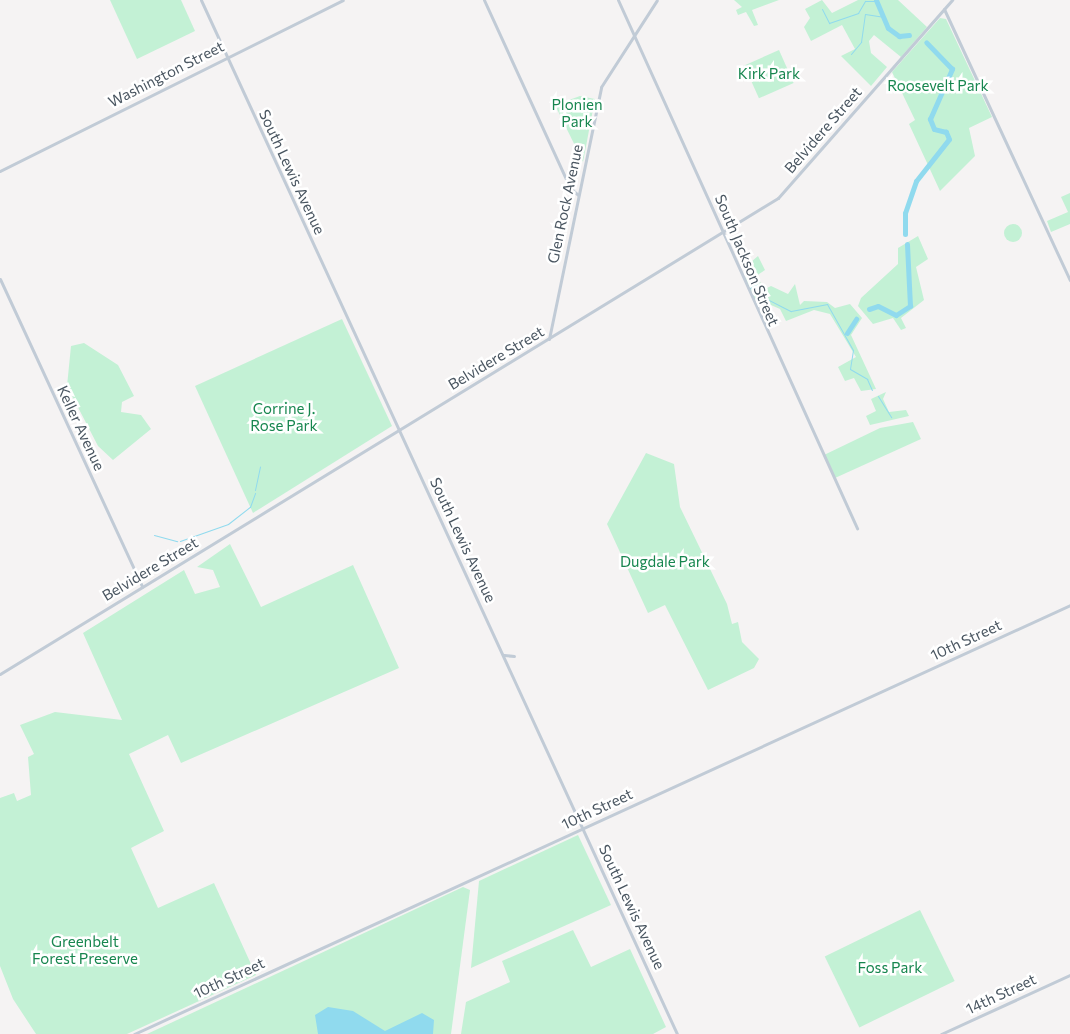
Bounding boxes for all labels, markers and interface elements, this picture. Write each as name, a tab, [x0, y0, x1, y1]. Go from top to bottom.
street label: Washington Street	[105, 37, 227, 111]
park label: Kirk Park	[738, 65, 800, 83]
park label: Roosevelt Park	[887, 77, 989, 95]
street label: Belvidere Street	[781, 83, 865, 177]
park label: Plonien Park	[551, 95, 603, 130]
street label: South Lewis Avenue	[255, 107, 329, 237]
street label: Glen Rock Avenue	[544, 143, 586, 265]
street label: South Jackson Street	[711, 192, 783, 328]
street label: Belvidere Street	[445, 322, 547, 394]
street label: Keller Avenue	[53, 383, 109, 473]
park label: Corrine J. Rose Park	[250, 399, 318, 434]
street label: South Lewis Avenue	[426, 475, 500, 605]
street label: Belvidere Street	[99, 533, 201, 605]
park label: Dugdale Park	[620, 553, 710, 571]
street label: 10th Street	[928, 616, 1004, 664]
street label: 10th Street	[559, 785, 635, 833]
street label: South Lewis Avenue	[595, 842, 669, 972]
park label: Greenbelt Forest Preserve	[32, 932, 138, 967]
street label: 10th Street	[191, 954, 267, 1002]
park label: Foss Park	[858, 959, 922, 977]
street label: 14th Street	[963, 970, 1039, 1018]

